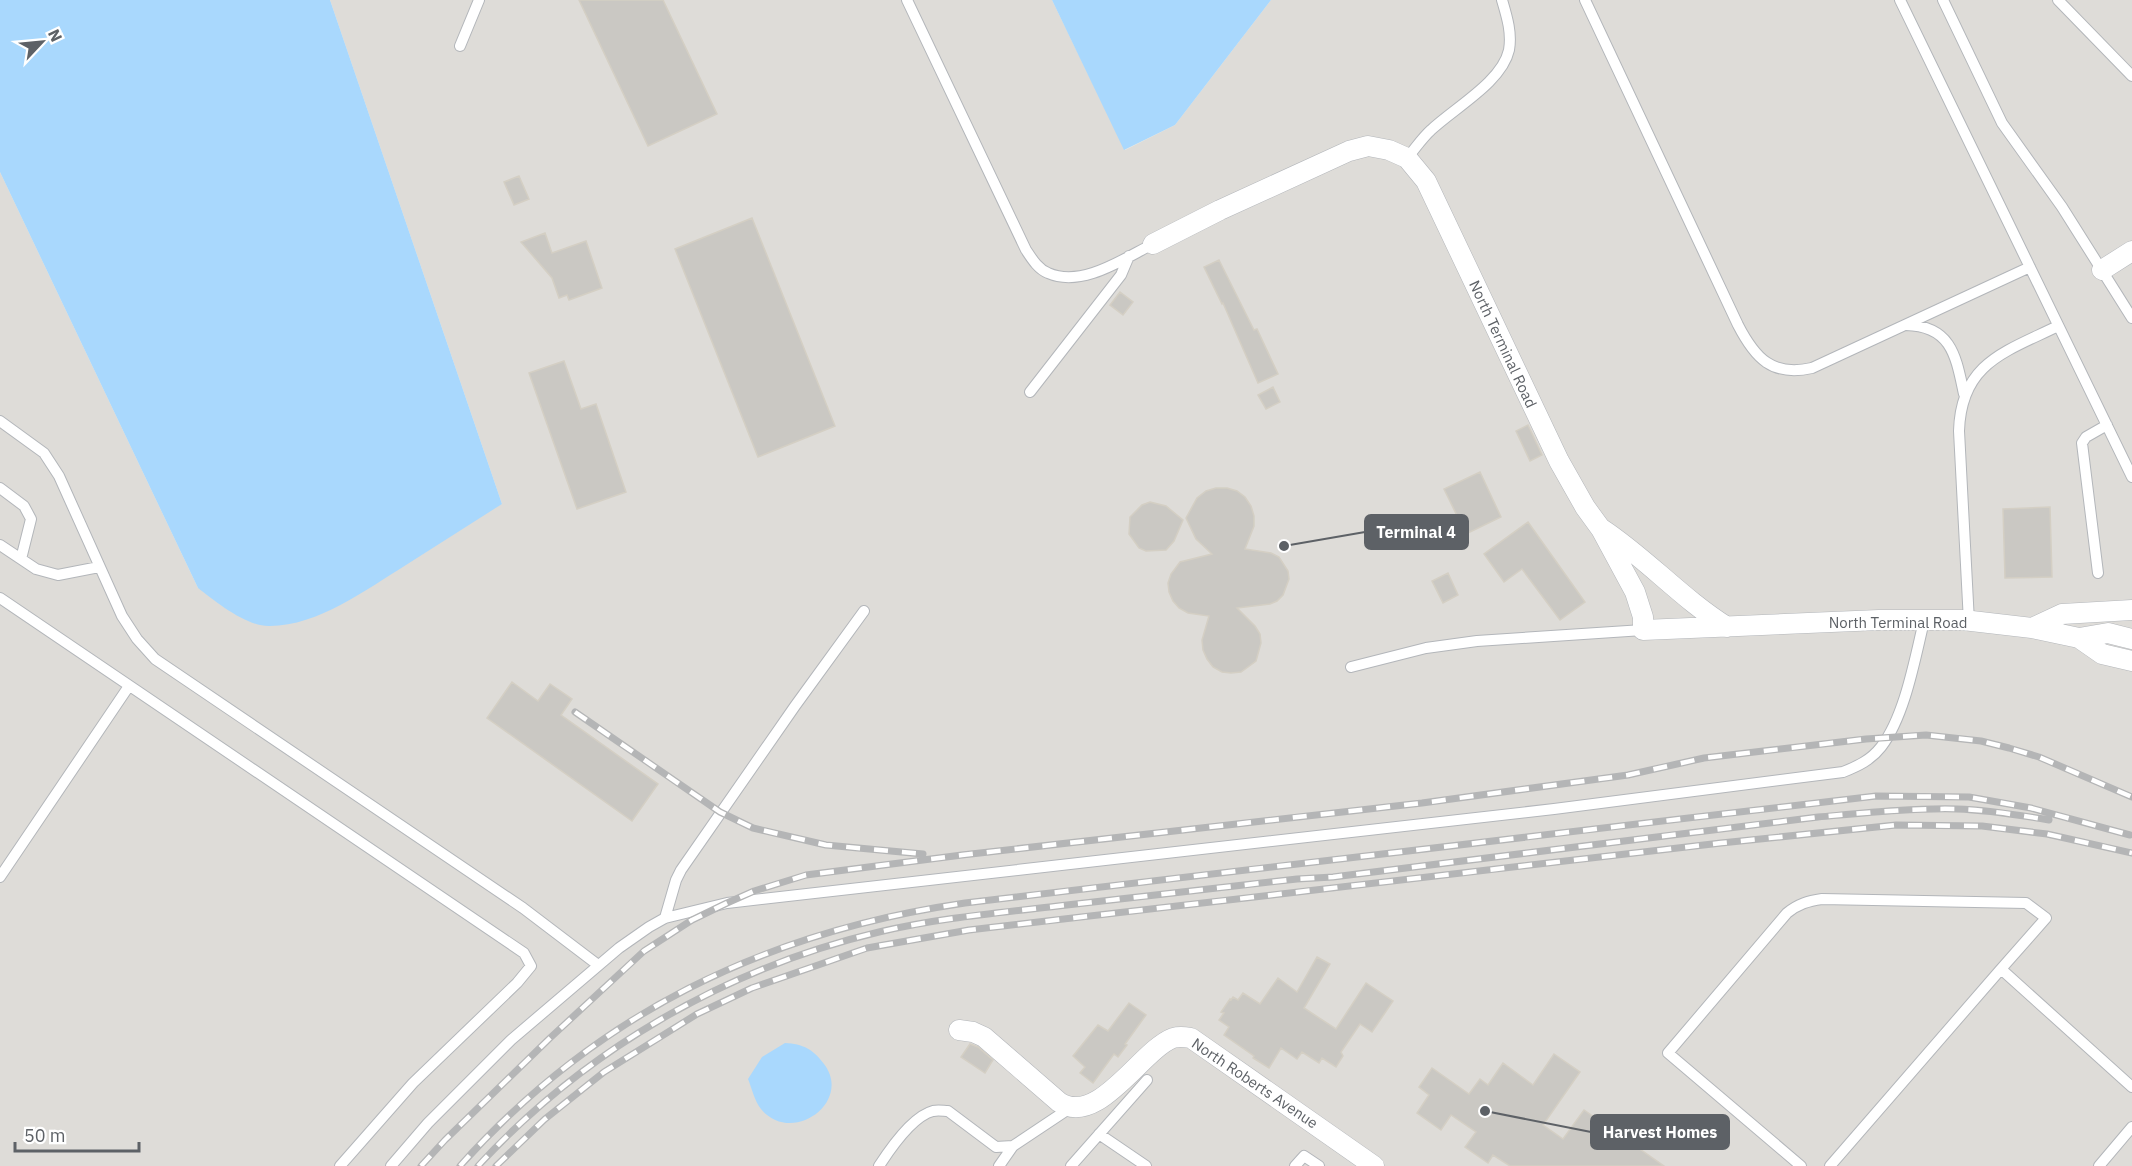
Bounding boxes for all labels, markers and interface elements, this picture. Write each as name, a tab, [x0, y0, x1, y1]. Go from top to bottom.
north arrow	[12, 12, 72, 72]
text: N	[44, 26, 67, 45]
street label: North Terminal Road	[1465, 277, 1541, 411]
callout: Terminal 4	[1365, 515, 1468, 549]
text: Terminal 4	[1376, 522, 1456, 542]
street label: North Terminal Road	[1829, 613, 1967, 632]
street label: North Roberts Avenue	[1188, 1034, 1322, 1132]
scale bar	[15, 1115, 140, 1153]
callout: Harvest Homes	[1591, 1115, 1729, 1149]
text: Harvest Homes	[1603, 1122, 1717, 1142]
text: 50 m	[24, 1124, 66, 1147]

